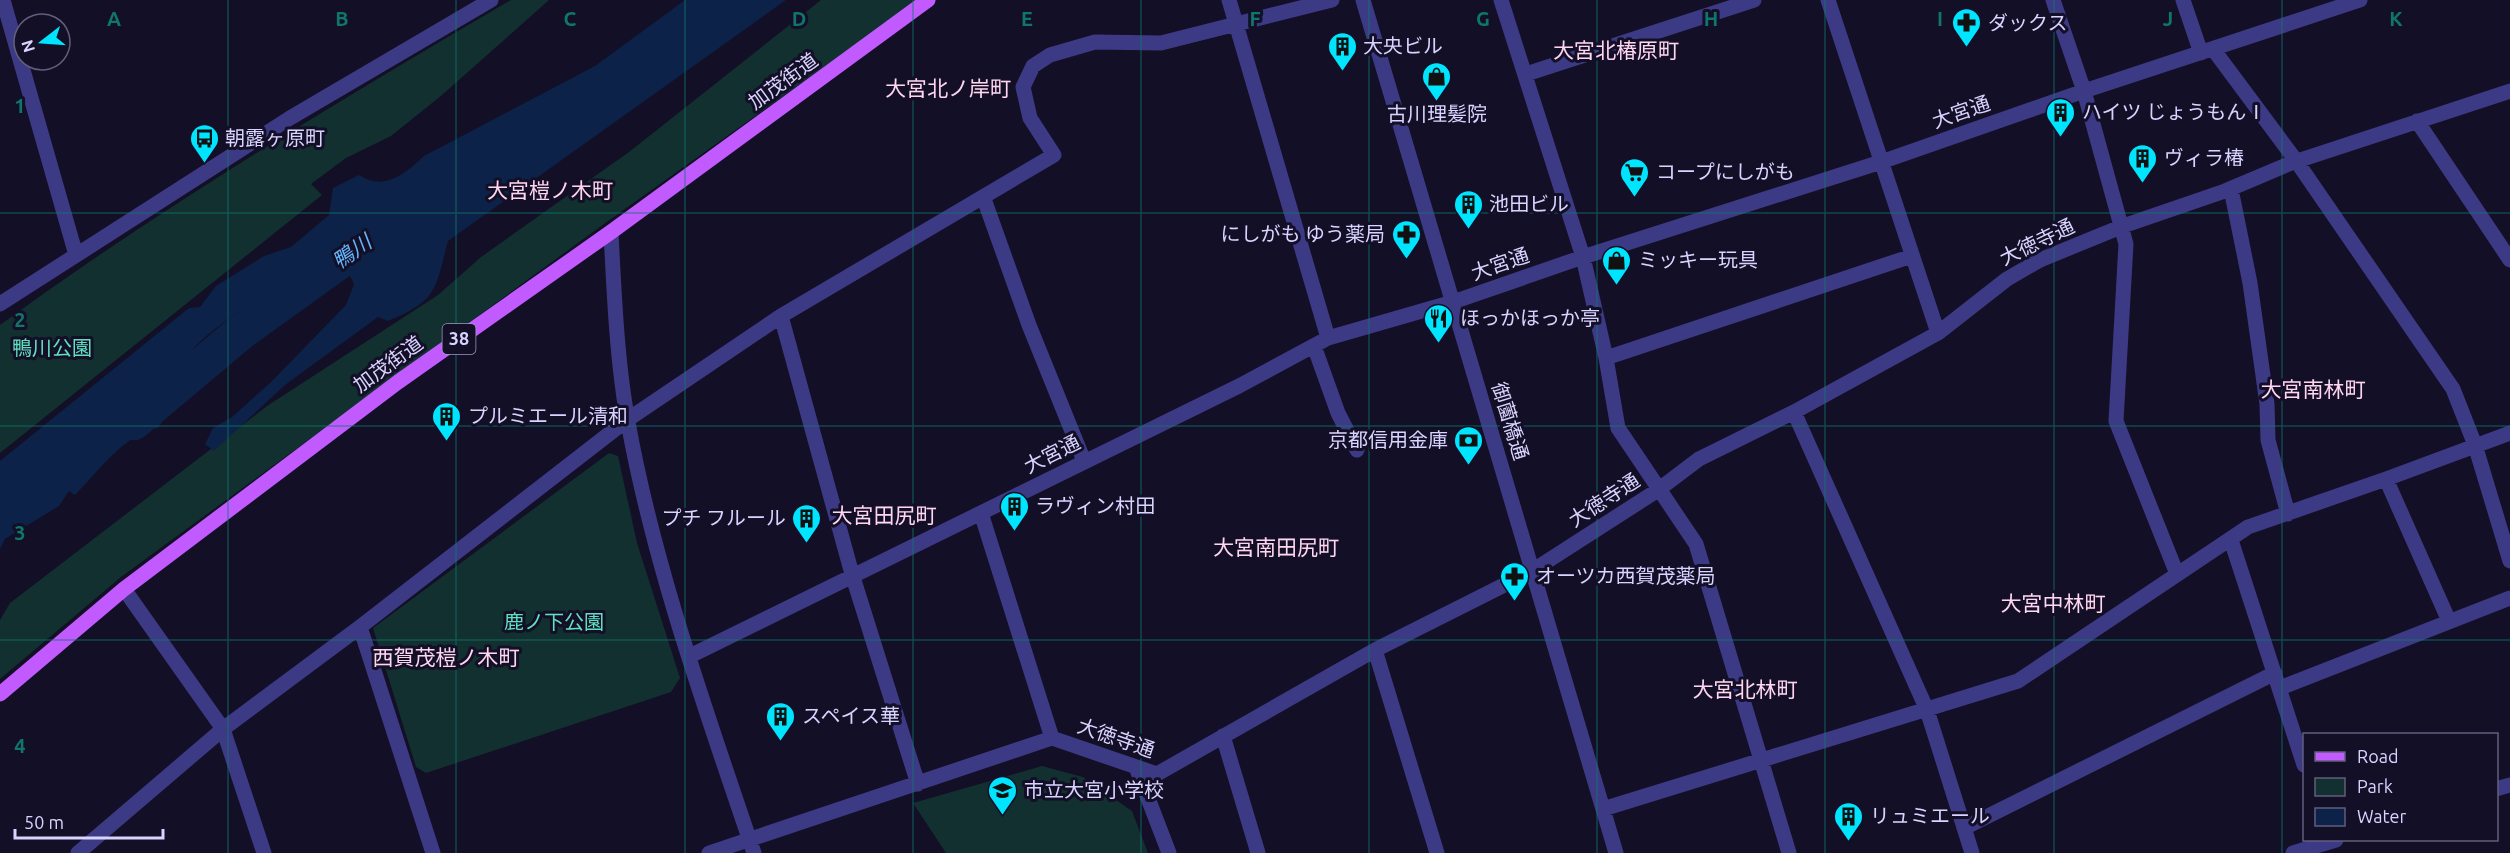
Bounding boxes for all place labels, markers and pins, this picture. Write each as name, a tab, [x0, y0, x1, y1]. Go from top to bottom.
pharmacy icon: ダックス	[1951, 7, 1983, 49]
place label: ダックス	[1988, 11, 2067, 34]
building icon: 大央ビル	[1326, 30, 1358, 72]
place label: 大央ビル	[1363, 34, 1443, 57]
shop icon: 古川理髪院	[1421, 60, 1453, 102]
building icon: ハイツ じょうもんⅠ	[2045, 96, 2077, 138]
place label: ハイツ じょうもんⅠ	[2082, 100, 2266, 123]
place label: 古川理髪院	[1387, 102, 1487, 125]
bus stop icon: 朝露ヶ原町	[188, 122, 220, 164]
place label: 朝露ヶ原町	[225, 126, 325, 149]
building icon: ヴィラ椿	[2127, 142, 2159, 184]
place label: ヴィラ椿	[2164, 146, 2244, 169]
supermarket icon: コープにしがも	[1619, 156, 1651, 198]
place label: コープにしがも	[1656, 160, 1795, 183]
building icon: 池田ビル	[1452, 188, 1484, 230]
place label: 池田ビル	[1489, 192, 1569, 215]
pharmacy icon: にしがも ゆう薬局	[1390, 218, 1422, 260]
place label: にしがも ゆう薬局	[1220, 222, 1385, 245]
shop icon: ミッキー玩具	[1601, 244, 1633, 286]
place label: ミッキー玩具	[1638, 248, 1758, 271]
restaurant icon: ほっかほっか亭	[1423, 302, 1455, 344]
place label: ほっかほっか亭	[1460, 306, 1600, 329]
building icon: プルミエール清和	[431, 400, 463, 442]
place label: プルミエール清和	[468, 404, 628, 427]
bank icon: 京都信用金庫	[1453, 424, 1485, 466]
place label: 京都信用金庫	[1328, 428, 1448, 451]
building icon: ラヴィン村田	[998, 490, 1030, 532]
place label: ラヴィン村田	[1035, 494, 1155, 517]
building icon: プチ フルール	[791, 502, 823, 544]
place label: プチ フルール	[661, 506, 786, 529]
pharmacy icon: オーツカ西賀茂薬局	[1499, 560, 1531, 602]
place label: オーツカ西賀茂薬局	[1536, 564, 1716, 587]
building icon: スペイス華	[765, 700, 797, 742]
place label: スペイス華	[802, 704, 900, 727]
school or university icon: 市立大宮小学校	[987, 774, 1019, 816]
place label: 市立大宮小学校	[1024, 778, 1164, 801]
building icon: リュミエール	[1833, 800, 1865, 842]
place label: リュミエール	[1870, 804, 1990, 827]

